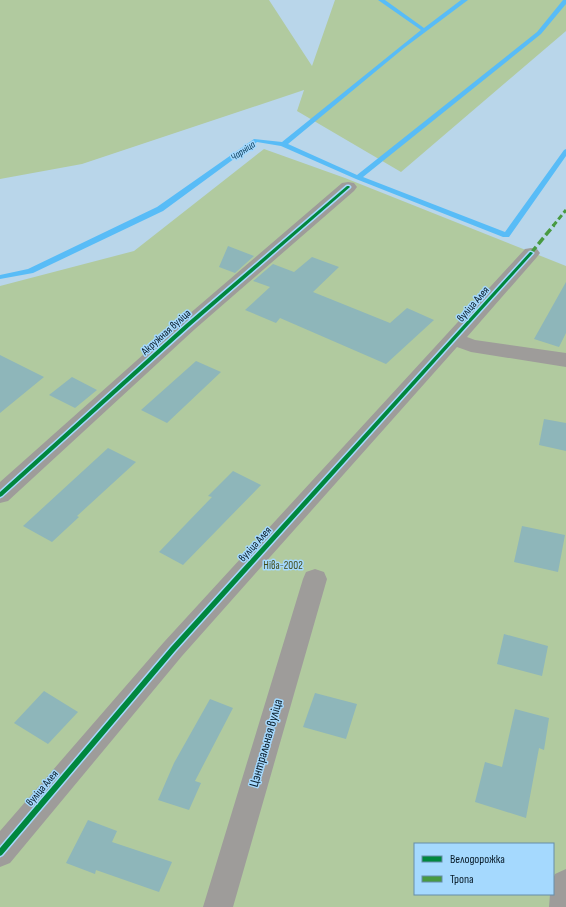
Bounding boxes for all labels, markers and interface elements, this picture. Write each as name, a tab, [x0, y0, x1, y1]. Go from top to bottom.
water label: Чарніца	[228, 138, 258, 164]
street label: вуліца Алея	[454, 284, 492, 324]
street label: Акружная вуліца	[138, 306, 193, 358]
street label: вуліца Алея	[236, 524, 274, 564]
park label: Ніва-2002	[263, 559, 303, 572]
street label: Цэнтральная вуліца	[246, 697, 286, 789]
street label: вуліца Алея	[23, 767, 61, 809]
legend	[414, 843, 554, 895]
text: Велодорожка	[450, 852, 505, 867]
text: Тропа	[450, 872, 474, 887]

